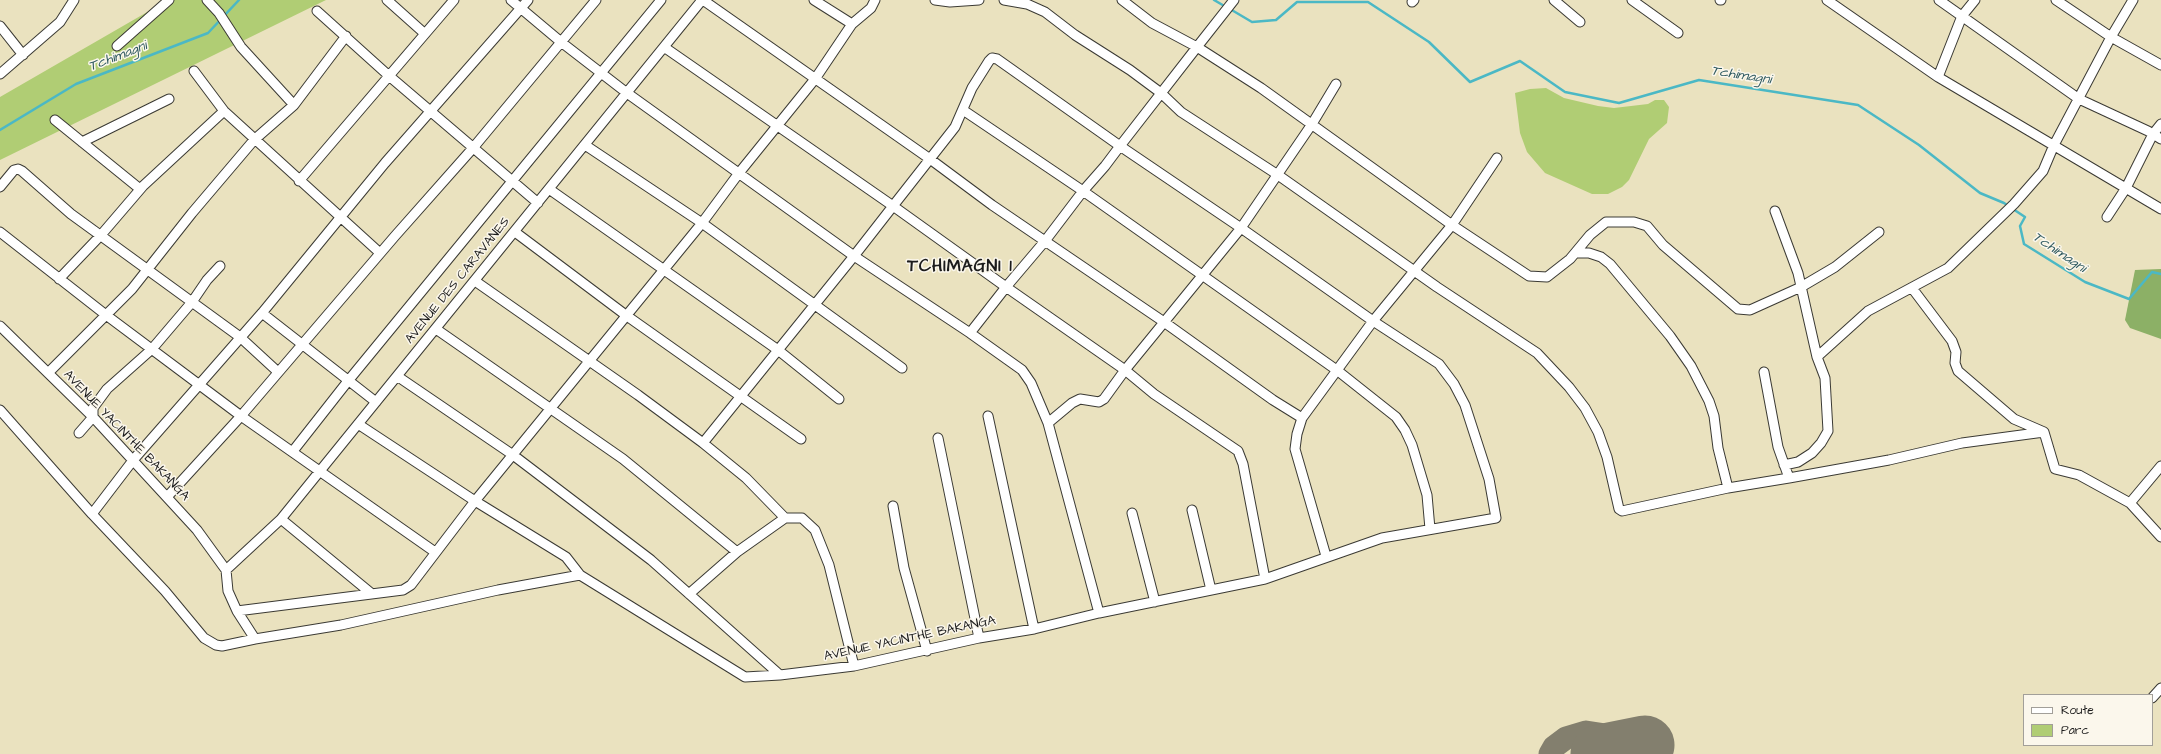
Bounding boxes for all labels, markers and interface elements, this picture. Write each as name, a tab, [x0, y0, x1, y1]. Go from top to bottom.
water label: Tchimagni	[87, 38, 149, 76]
water label: Tchimagni	[1710, 63, 1772, 89]
street label: AVENUE DES CARAVANES	[402, 215, 514, 347]
water label: Tchimagni	[2029, 229, 2089, 277]
district label: TCHIMAGNI 1	[907, 257, 1013, 277]
street label: AVENUE YACINTHE BAKANGA	[60, 368, 192, 504]
street label: AVENUE YACINTHE BAKANGA	[823, 613, 997, 665]
legend	[2023, 694, 2153, 746]
text: Route	[2061, 702, 2094, 719]
text: Parc	[2061, 722, 2089, 739]

